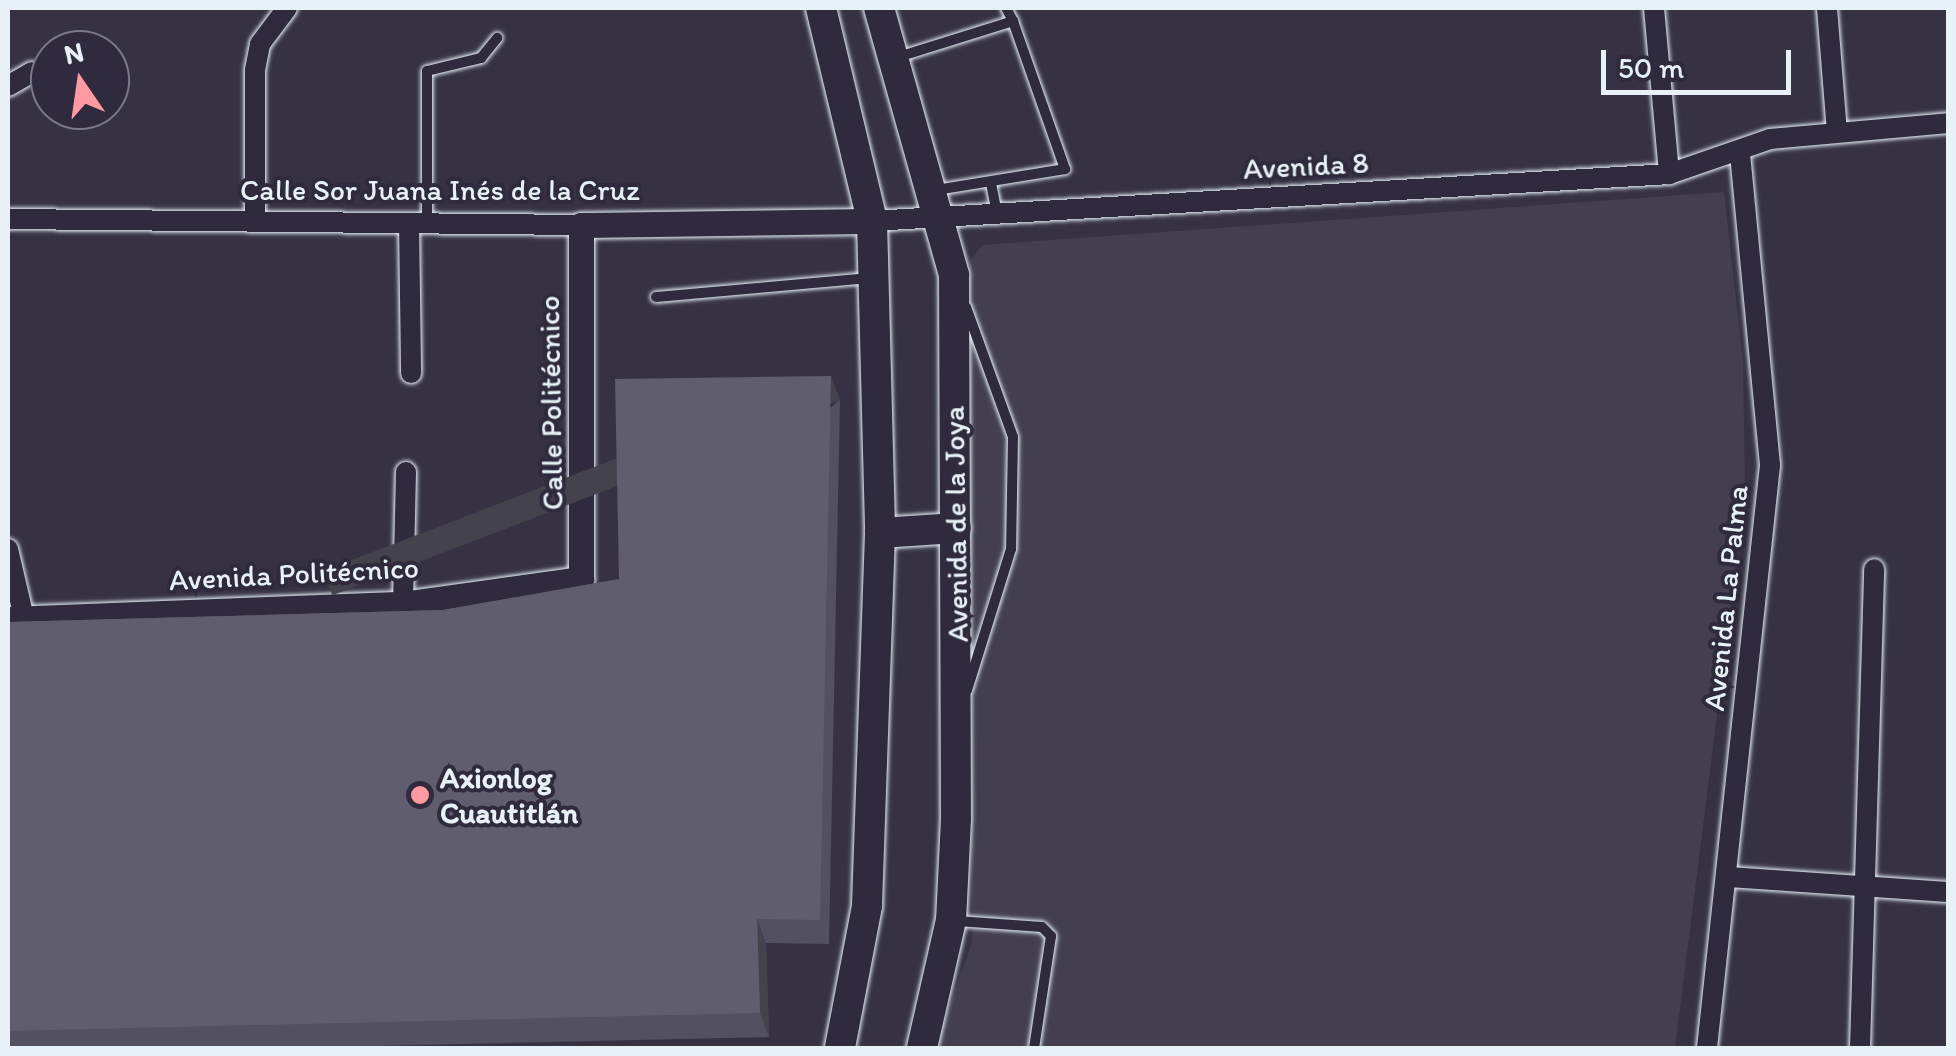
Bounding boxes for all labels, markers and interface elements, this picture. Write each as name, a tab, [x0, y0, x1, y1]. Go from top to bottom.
north arrow	[30, 30, 130, 130]
scale bar	[1606, 30, 1796, 92]
text: N	[61, 34, 87, 71]
text: 50 m	[1618, 49, 1684, 86]
street label: Avenida 8	[1242, 145, 1370, 187]
street label: Calle Sor Juana Inés de la Cruz	[240, 172, 640, 208]
street label: Calle Politécnico	[531, 296, 571, 510]
street label: Avenida de la Joya	[936, 406, 976, 642]
street label: Avenida La Palma	[1696, 484, 1756, 712]
street label: Avenida Politécnico	[168, 549, 420, 599]
place label: Axionlog Cuautitlán	[440, 760, 578, 830]
marker: Axionlog Cuautitlán	[409, 784, 431, 806]

